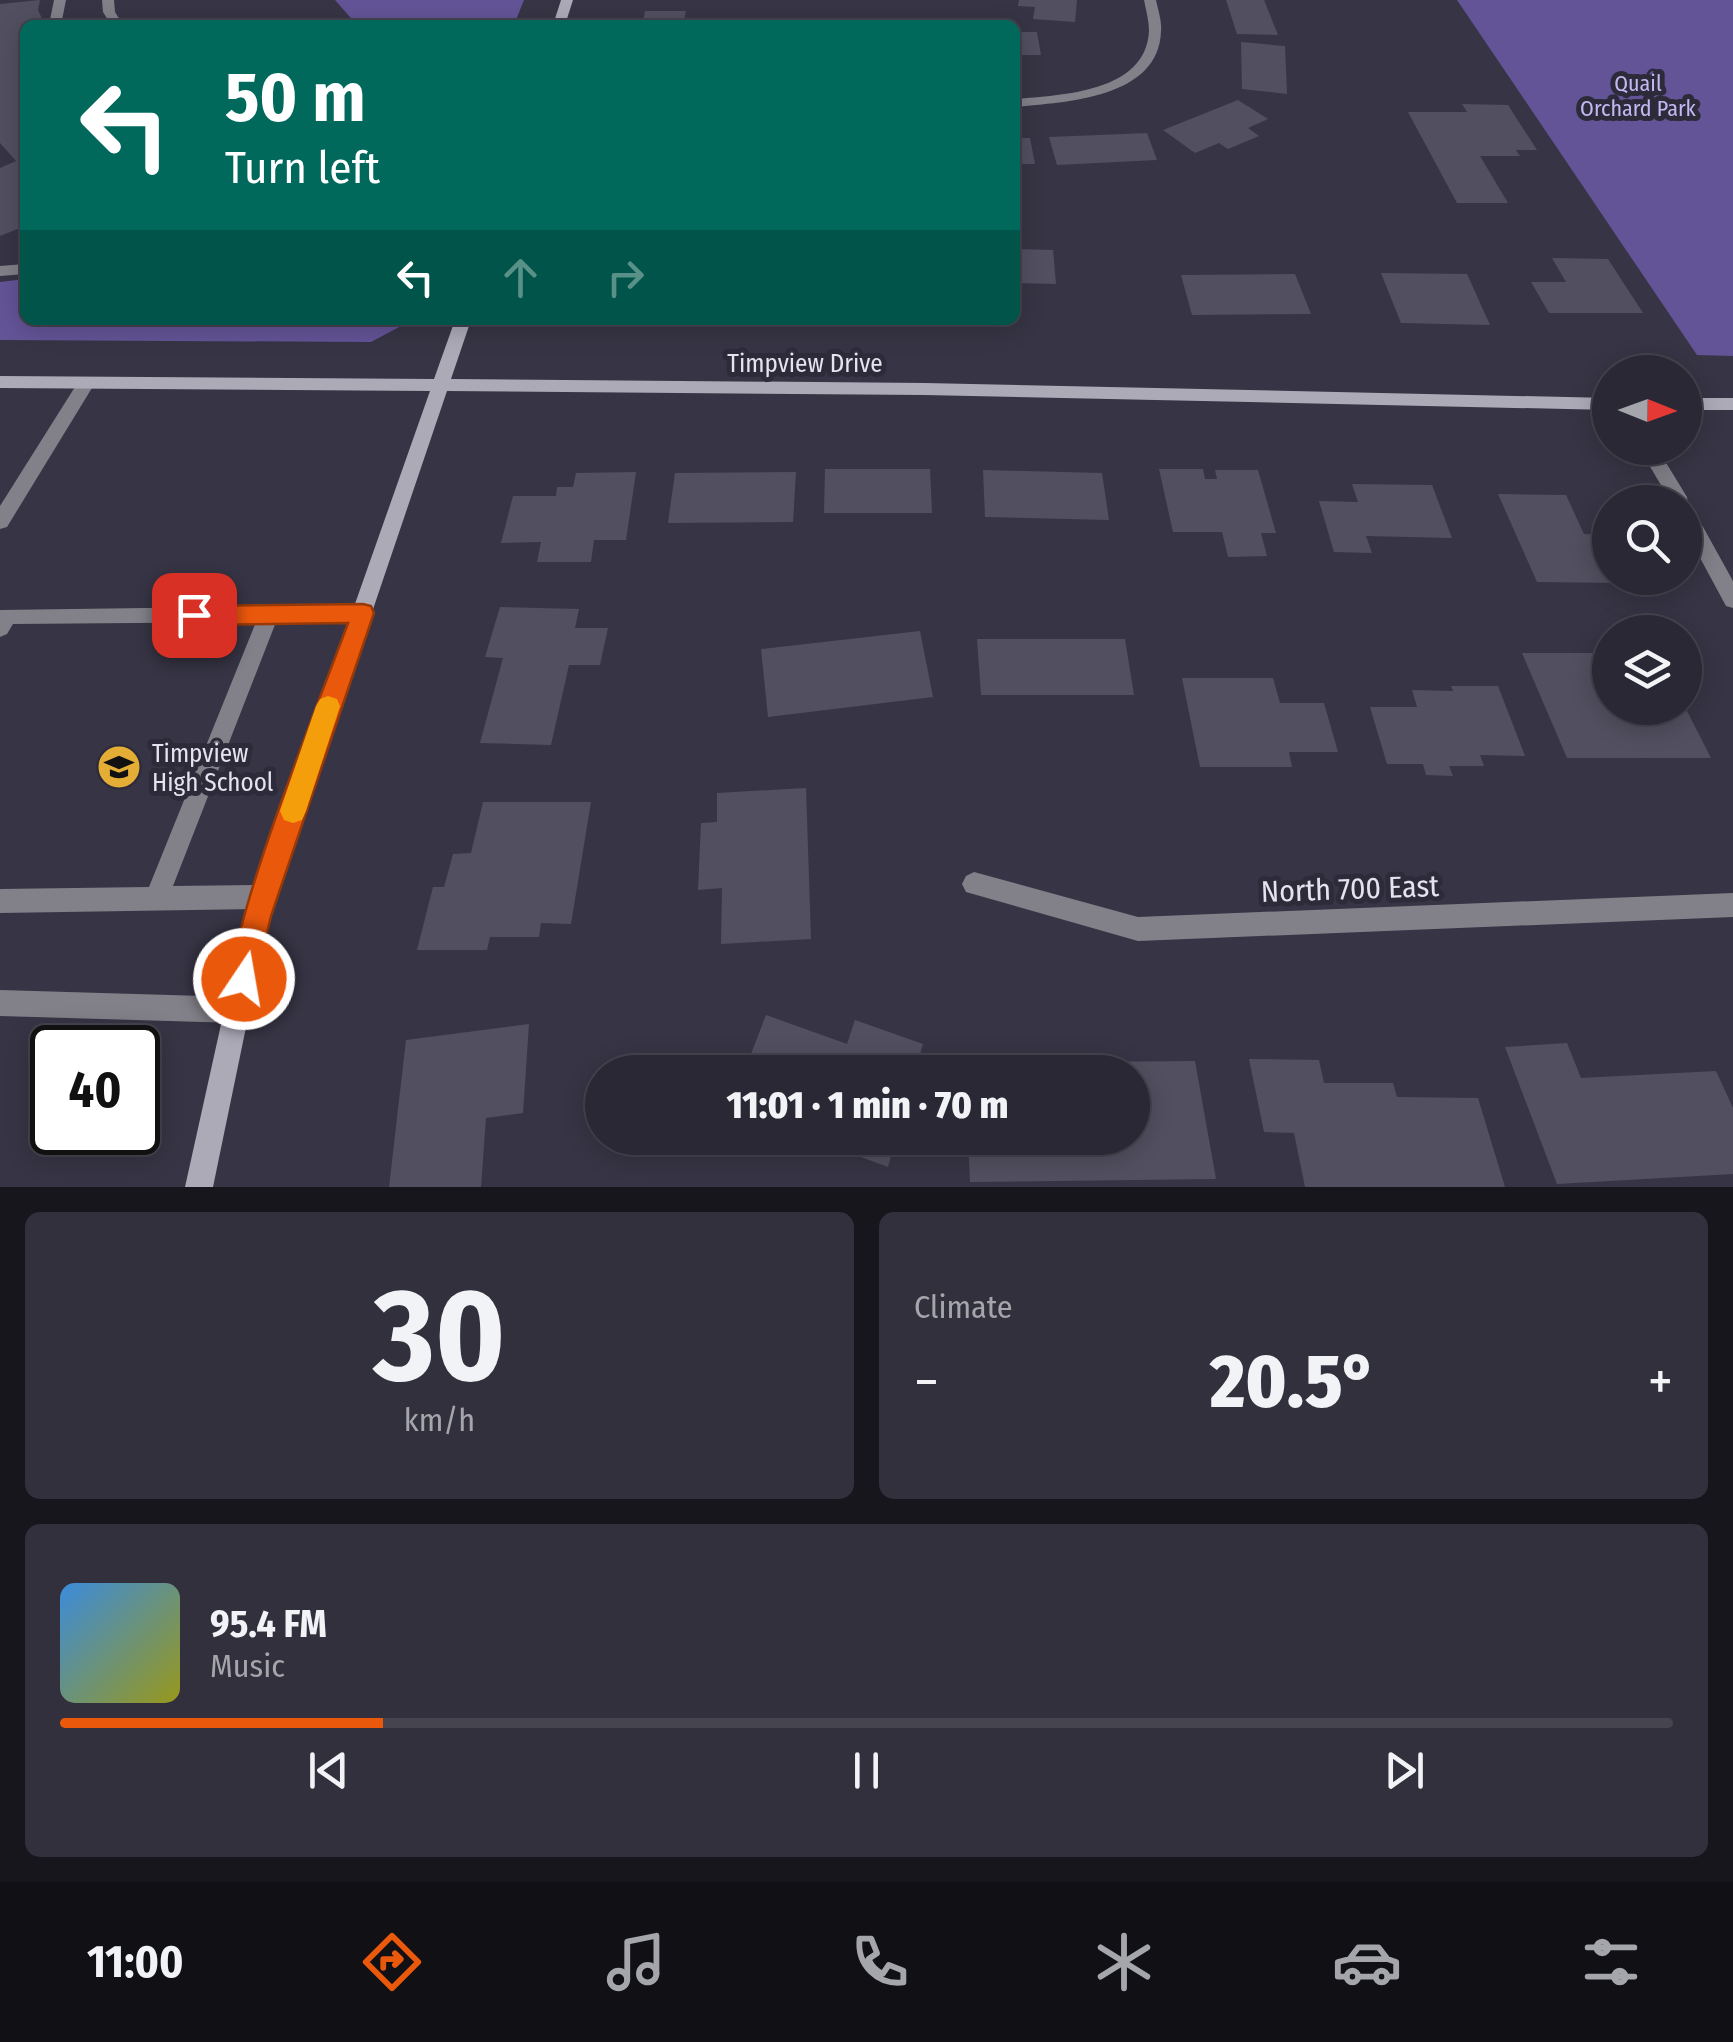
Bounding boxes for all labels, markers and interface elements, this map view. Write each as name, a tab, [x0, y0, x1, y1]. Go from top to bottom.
text: 50 m	[225, 56, 366, 140]
icon: left	[60, 60, 190, 190]
park label: Quail Orchard Park	[1580, 70, 1697, 122]
text: Turn left	[225, 141, 380, 195]
icon: left	[388, 250, 443, 305]
icon: ahead	[493, 250, 548, 305]
icon: right	[598, 250, 653, 305]
street label: Timpview Drive	[727, 349, 883, 379]
north arrow	[1592, 355, 1702, 465]
map controls	[1592, 355, 1702, 725]
button: search	[1592, 485, 1702, 595]
pin	[152, 573, 237, 658]
icon: arrive	[167, 588, 222, 643]
button: layers	[1592, 615, 1702, 725]
place label: Timpview High School	[152, 739, 274, 798]
school or university icon: Timpview High School	[96, 744, 142, 790]
street label: North 700 East	[1260, 868, 1440, 910]
position arrow	[192, 927, 296, 1031]
speed limit sign: 40	[30, 1025, 160, 1155]
text: 11:01 · 1 min · 70 m	[726, 1082, 1009, 1128]
text: 30	[373, 1258, 506, 1414]
text: Climate	[914, 1288, 1013, 1326]
text: 20.5°	[1210, 1337, 1377, 1427]
text: −	[914, 1349, 939, 1415]
text: +	[1648, 1349, 1673, 1415]
text: km/h	[404, 1401, 475, 1439]
text: 95.4 FM	[210, 1601, 327, 1647]
text: Music	[210, 1647, 285, 1685]
icon: previous	[301, 1743, 356, 1798]
icon: pause	[839, 1743, 894, 1798]
icon: next	[1377, 1743, 1432, 1798]
icon: directions	[357, 1927, 427, 1997]
icon: music	[601, 1927, 671, 1997]
icon: phone	[845, 1927, 915, 1997]
icon: climate	[1089, 1927, 1159, 1997]
icon: car	[1332, 1927, 1402, 1997]
icon: filters	[1576, 1927, 1646, 1997]
text: 11:00	[87, 1935, 184, 1989]

